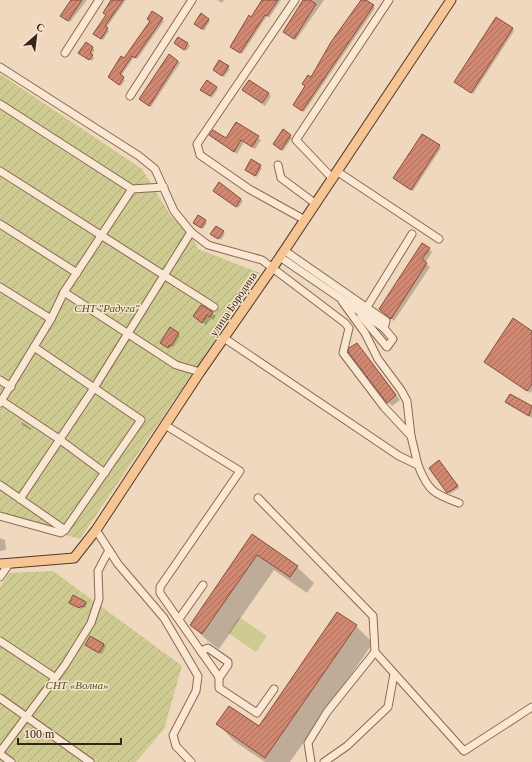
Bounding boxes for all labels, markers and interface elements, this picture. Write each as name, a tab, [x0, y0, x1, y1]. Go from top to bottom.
north arrow	[16, 16, 56, 56]
text: С	[34, 20, 47, 34]
street label: улица Бородина	[207, 270, 259, 338]
park label: СНТ "Радуга"	[74, 302, 140, 314]
park label: СНТ «Волна»	[46, 679, 108, 691]
scale bar	[18, 720, 121, 746]
text: 100 m	[24, 727, 55, 741]

